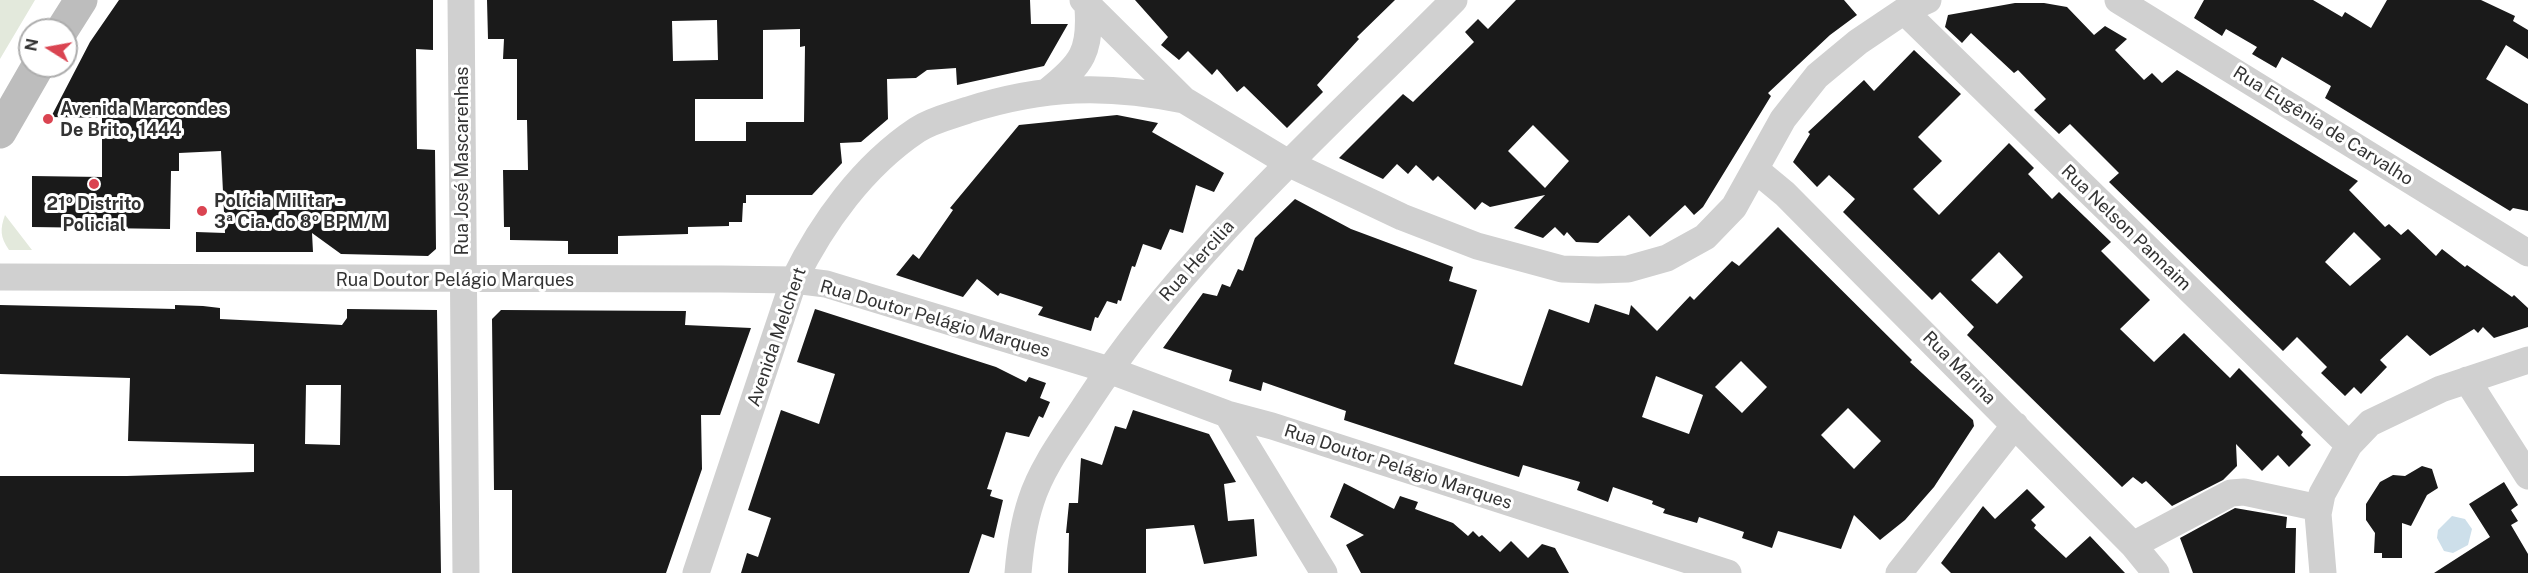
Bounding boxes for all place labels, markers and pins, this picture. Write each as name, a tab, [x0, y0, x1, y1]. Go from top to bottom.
place label: Avenida Marcondes De Brito, 1444	[60, 98, 228, 140]
marker: Avenida Marcondes De Brito, 1444	[41, 112, 55, 126]
marker: 21º Distrito Policial	[87, 177, 101, 191]
place label: Polícia Militar - 3ª Cia. do 8º BPM/M	[214, 190, 387, 232]
place label: 21º Distrito Policial	[47, 193, 141, 236]
marker: Polícia Militar - 3ª Cia. do 8º BPM/M	[195, 204, 209, 218]

